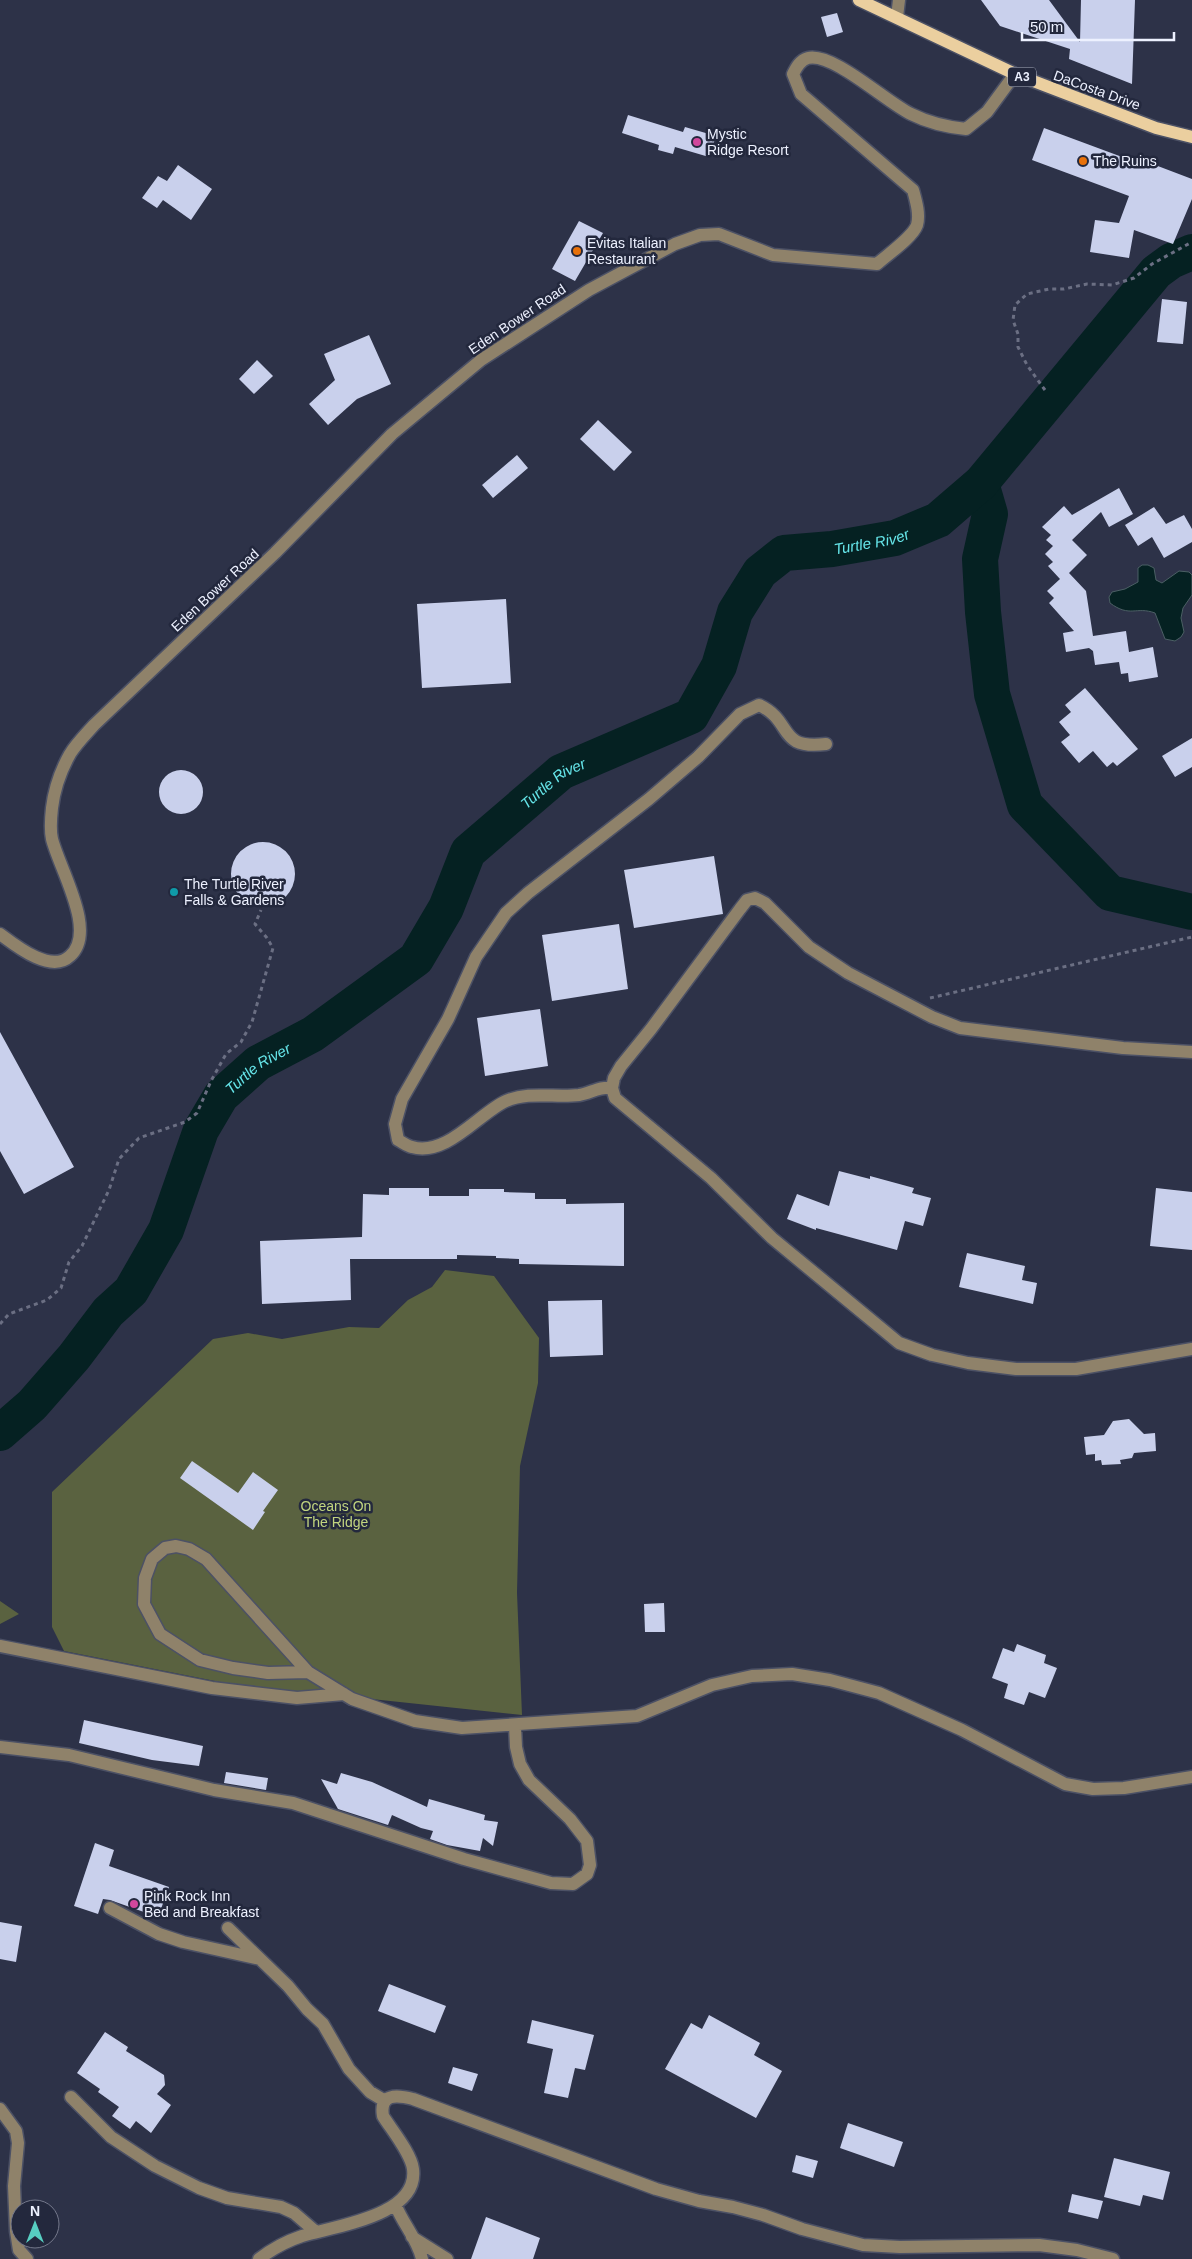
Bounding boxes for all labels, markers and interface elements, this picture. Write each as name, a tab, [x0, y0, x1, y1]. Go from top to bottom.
scale bar	[1022, 10, 1174, 42]
text: 50 m	[1030, 18, 1063, 35]
street label: DaCosta Drive	[1051, 67, 1143, 113]
road number: A3	[1008, 68, 1036, 86]
place label: Mystic Ridge Resort	[707, 126, 789, 158]
marker: Mystic Ridge Resort	[691, 136, 703, 148]
place label: The Ruins	[1093, 153, 1157, 169]
marker: The Ruins	[1077, 155, 1089, 167]
place label: Evitas Italian Restaurant	[587, 235, 666, 267]
marker: Evitas Italian Restaurant	[571, 245, 583, 257]
street label: Eden Bower Road	[465, 281, 569, 357]
water label: Turtle River	[832, 524, 912, 557]
street label: Eden Bower Road	[168, 545, 262, 635]
water label: Turtle River	[517, 754, 589, 812]
place label: The Turtle River Falls & Gardens	[184, 876, 284, 908]
marker: The Turtle River Falls & Gardens	[168, 886, 180, 898]
water label: Turtle River	[221, 1039, 294, 1097]
park label: Oceans On The Ridge	[301, 1498, 371, 1530]
place label: Pink Rock Inn Bed and Breakfast	[144, 1888, 259, 1920]
marker: Pink Rock Inn Bed and Breakfast	[128, 1898, 140, 1910]
north arrow	[10, 2199, 60, 2249]
text: N	[30, 2203, 40, 2219]

